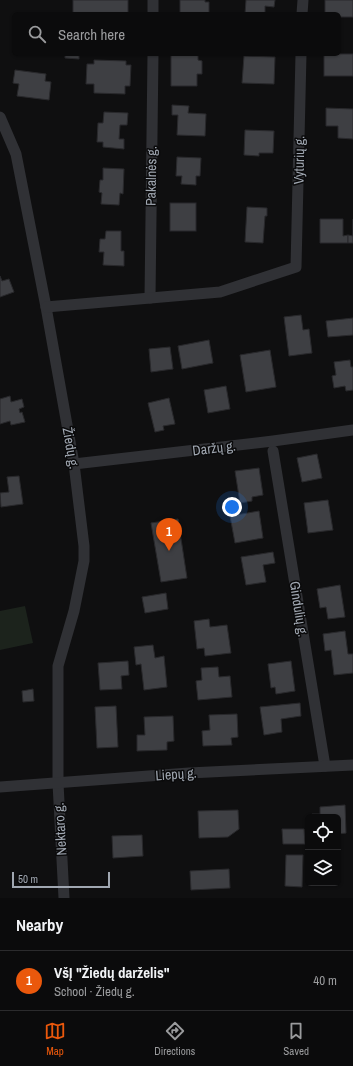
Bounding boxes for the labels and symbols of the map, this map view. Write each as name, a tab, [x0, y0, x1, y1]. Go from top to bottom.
street label: Vyturių g.	[290, 135, 308, 185]
street label: Pakalnės g.	[141, 146, 161, 206]
street label: Žiedų g.	[58, 426, 84, 470]
street label: Daržų g.	[191, 436, 237, 460]
your location	[222, 497, 242, 517]
pin: 1	[156, 518, 182, 551]
street label: Gindulių g.	[286, 580, 312, 638]
street label: Liepų g.	[155, 764, 197, 784]
street label: Nektaro g.	[50, 802, 70, 856]
scale bar	[12, 870, 110, 889]

